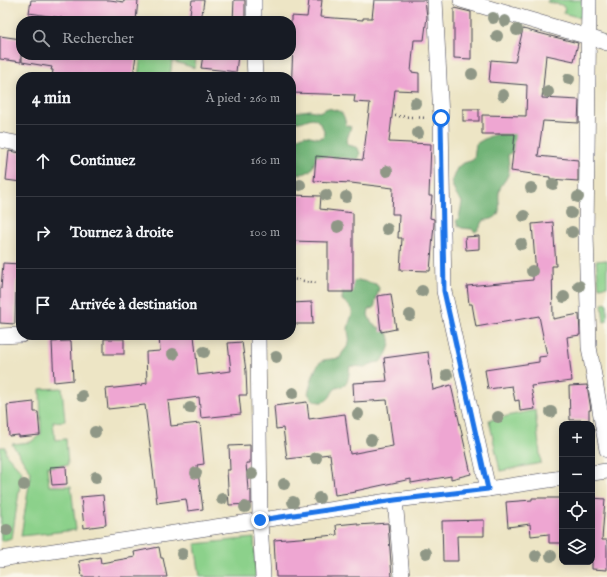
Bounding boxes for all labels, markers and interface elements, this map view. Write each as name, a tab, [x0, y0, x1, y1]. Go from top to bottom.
search box	[16, 16, 296, 60]
icon: search	[30, 27, 52, 49]
text: Rechercher	[62, 29, 134, 48]
text: 4 min	[32, 88, 71, 109]
text: À pied · 260 m	[206, 90, 280, 107]
route start	[432, 109, 450, 127]
icon: ahead	[32, 150, 54, 172]
text: Continuez	[70, 151, 135, 170]
text: 160 m	[250, 152, 280, 169]
icon: right	[32, 222, 54, 244]
text: Tournez à droite	[70, 223, 173, 242]
text: 100 m	[250, 224, 280, 241]
icon: arrive	[32, 294, 54, 316]
text: Arrivée à destination	[70, 295, 197, 314]
map controls	[559, 421, 595, 565]
button: +	[559, 421, 595, 457]
button: −	[559, 457, 595, 493]
button: locate	[559, 493, 595, 529]
route end	[251, 511, 269, 529]
button: layers	[559, 529, 595, 565]

